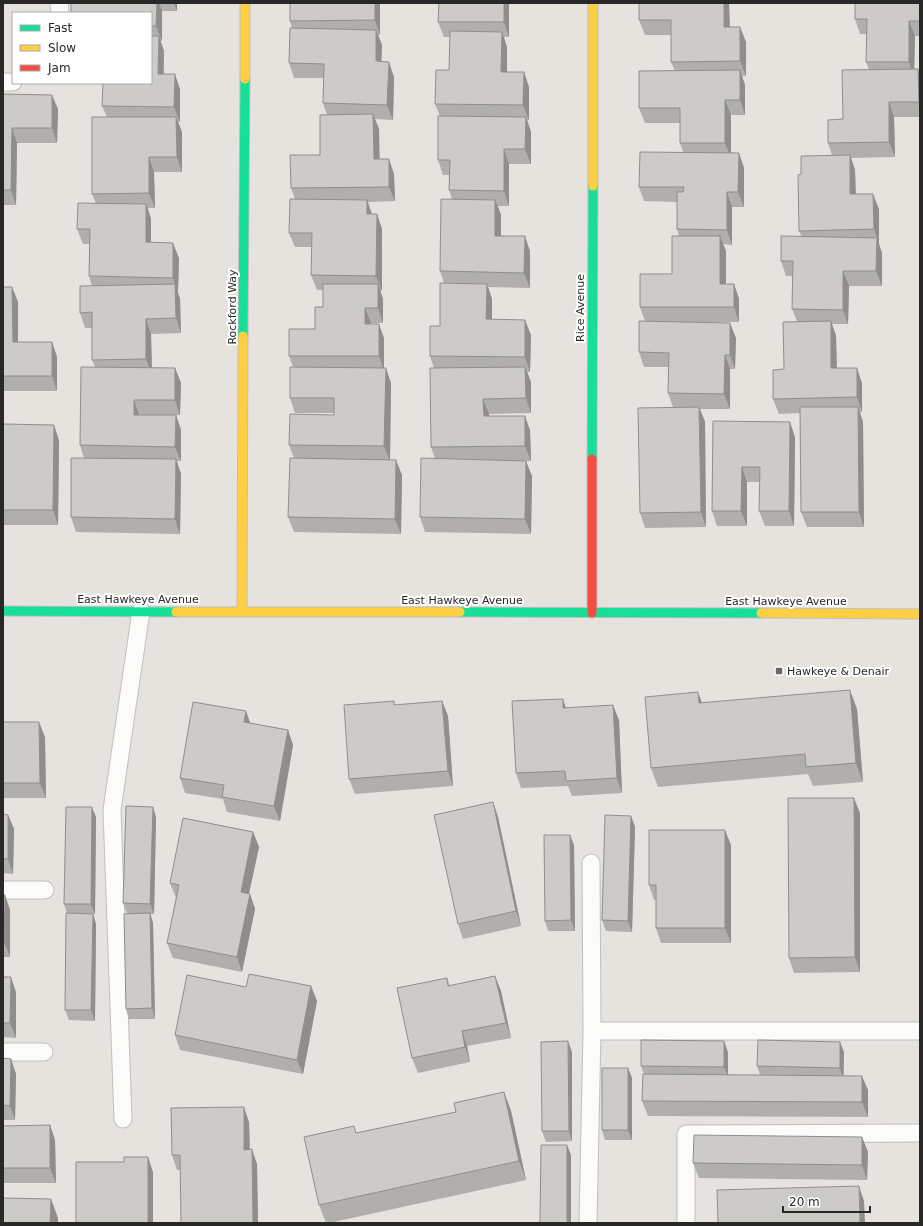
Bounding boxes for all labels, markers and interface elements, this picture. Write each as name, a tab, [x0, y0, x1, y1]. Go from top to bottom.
legend	[12, 12, 152, 84]
text: Fast	[48, 21, 72, 35]
text: Slow	[48, 41, 76, 55]
text: Jam	[47, 61, 71, 75]
street label: Rockford Way	[226, 269, 239, 345]
street label: Rice Avenue	[574, 274, 587, 342]
street label: East Hawkeye Avenue	[77, 593, 199, 606]
street label: East Hawkeye Avenue	[401, 594, 523, 607]
street label: East Hawkeye Avenue	[725, 595, 847, 608]
place label: Hawkeye & Denair	[787, 665, 890, 678]
marker: Hawkeye & Denair	[774, 666, 784, 676]
scale bar	[783, 1188, 870, 1214]
text: 20 m	[789, 1195, 820, 1209]

